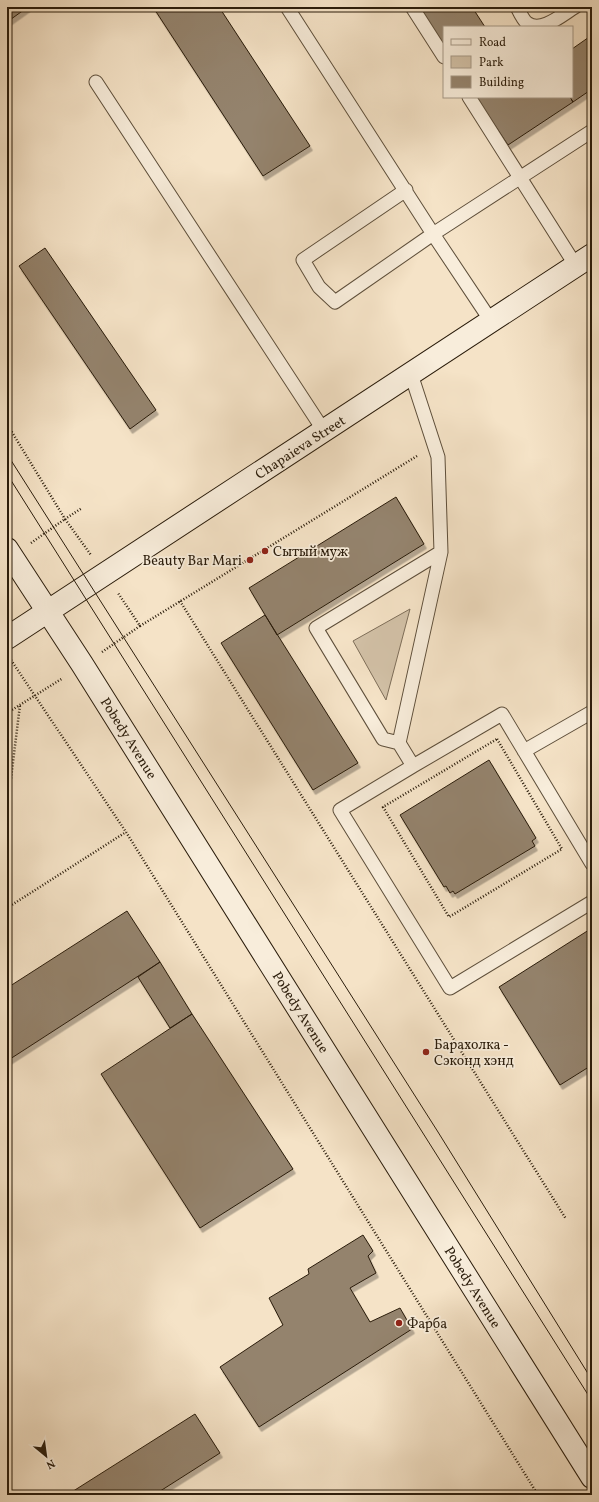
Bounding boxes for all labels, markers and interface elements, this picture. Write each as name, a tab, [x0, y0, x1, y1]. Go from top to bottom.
legend	[443, 26, 573, 98]
text: Road	[479, 35, 506, 51]
text: Park	[479, 55, 504, 71]
text: Building	[479, 75, 524, 91]
street label: Chapaieva Street	[252, 412, 350, 485]
place label: Сытый муж	[273, 543, 348, 562]
marker: Сытый муж	[260, 546, 270, 556]
place label: Beauty Bar Mari	[142, 552, 242, 571]
marker: Beauty Bar Mari	[245, 555, 255, 565]
street label: Pobedy Avenue	[95, 694, 161, 784]
street label: Pobedy Avenue	[267, 968, 333, 1058]
place label: Барахолка - Сэконд хэнд	[434, 1036, 514, 1071]
marker: Барахолка - Сэконд хэнд	[421, 1047, 431, 1057]
street label: Pobedy Avenue	[439, 1243, 505, 1333]
place label: Фарба	[407, 1315, 447, 1334]
marker: Фарба	[394, 1318, 404, 1328]
north arrow	[26, 1436, 66, 1476]
text: N	[43, 1455, 57, 1472]

